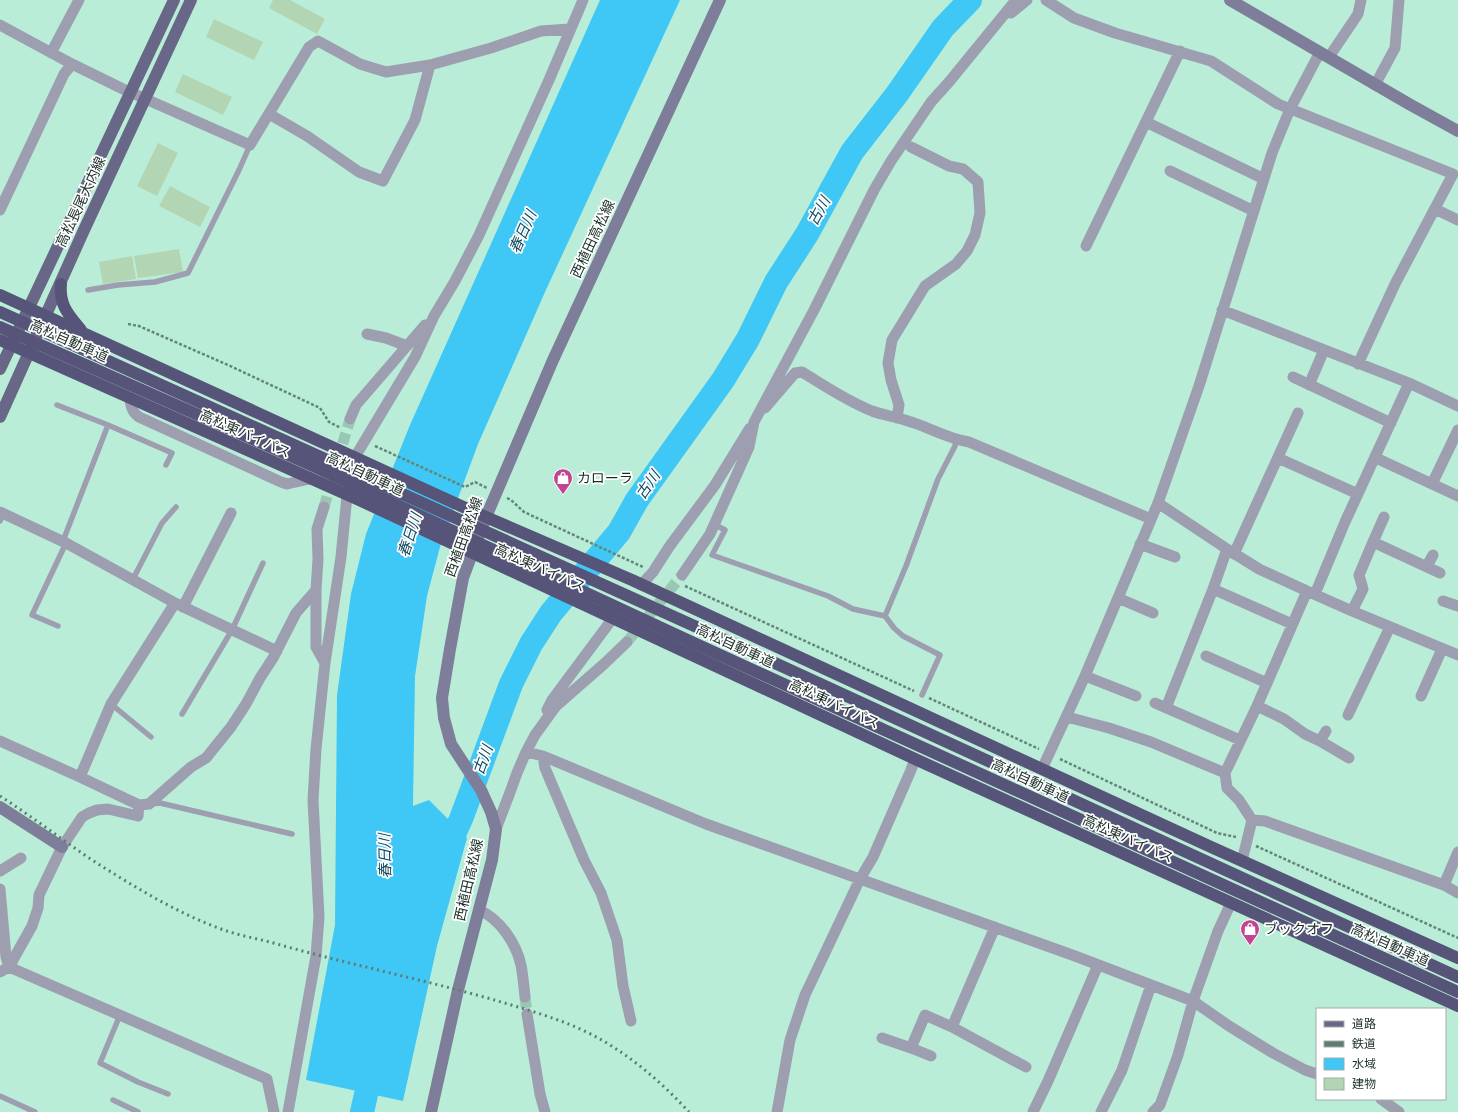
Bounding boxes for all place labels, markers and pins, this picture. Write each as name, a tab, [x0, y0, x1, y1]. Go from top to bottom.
shop icon: カローラ	[552, 467, 574, 495]
place label: カローラ	[577, 470, 633, 487]
shop icon: ブックオフ	[1239, 918, 1261, 946]
place label: ブックオフ	[1264, 921, 1334, 938]

